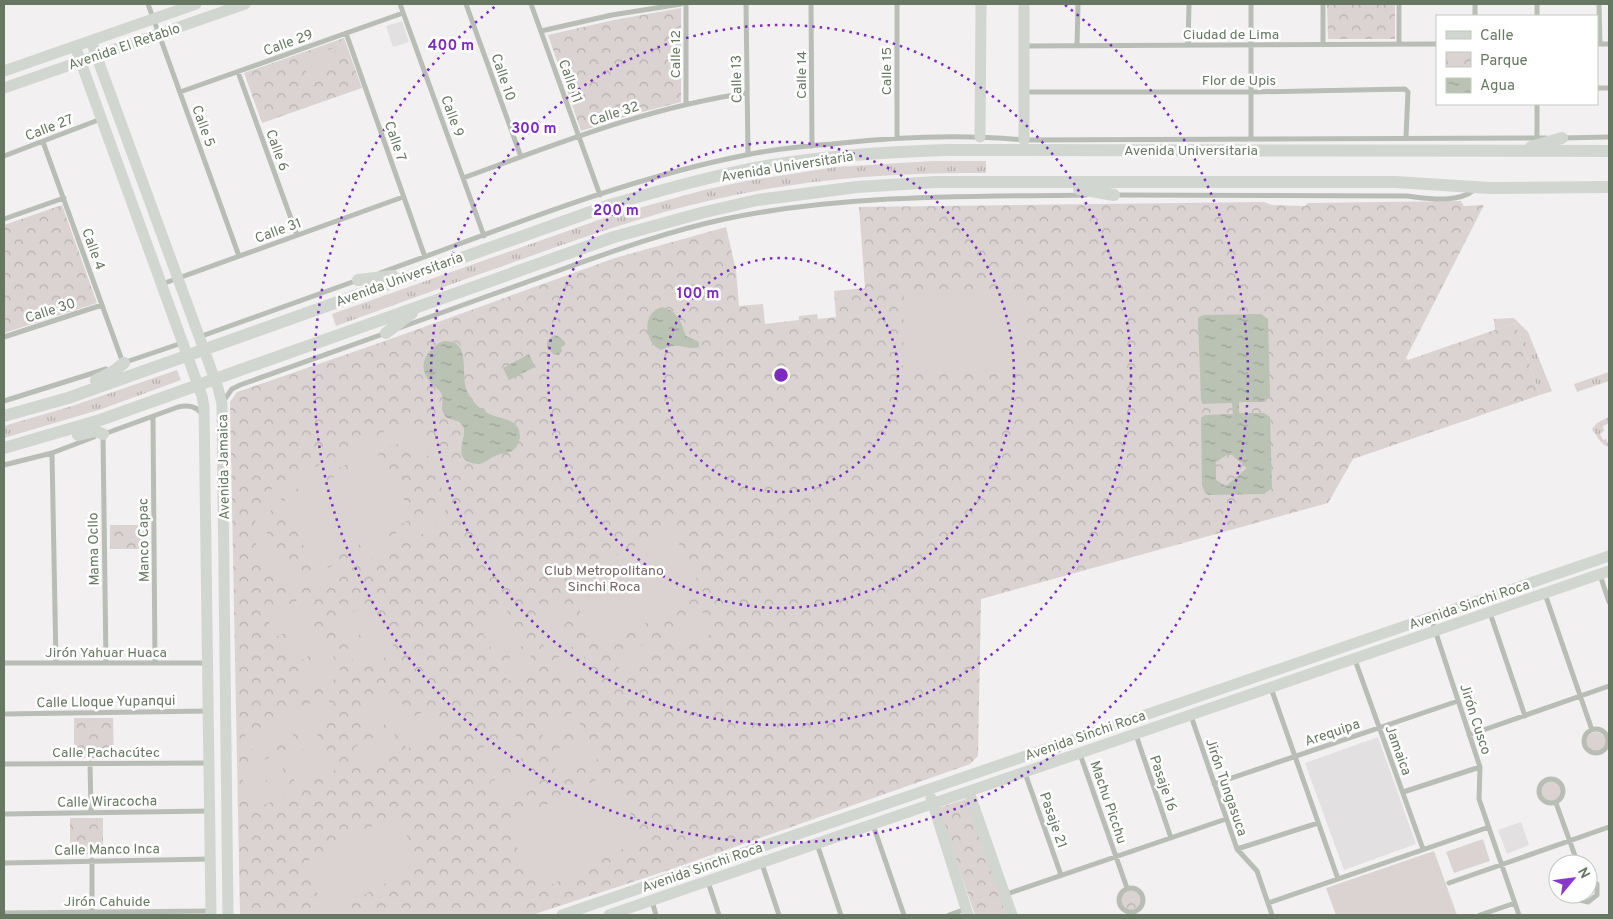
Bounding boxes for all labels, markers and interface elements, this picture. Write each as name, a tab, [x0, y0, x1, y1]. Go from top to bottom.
legend	[1436, 15, 1598, 105]
street label: Avenida El Retablo	[66, 20, 183, 75]
street label: Calle 29	[261, 27, 316, 60]
street label: Ciudad de Lima	[1183, 27, 1279, 44]
text: Calle	[1480, 27, 1514, 46]
street label: Calle 12	[668, 30, 685, 78]
text: 400 m	[428, 37, 474, 56]
street label: Calle 15	[879, 47, 896, 95]
street label: Calle 14	[794, 51, 811, 99]
street label: Calle 10	[487, 52, 519, 103]
text: Parque	[1480, 52, 1528, 71]
street label: Calle 13	[729, 55, 746, 103]
street label: Calle 11	[554, 57, 585, 106]
street label: Flor de Upis	[1202, 73, 1276, 90]
text: Agua	[1480, 77, 1515, 96]
street label: Calle 9	[436, 93, 467, 140]
street label: Calle 32	[587, 98, 641, 130]
street label: Calle 5	[187, 103, 218, 150]
street label: Calle 27	[23, 111, 76, 145]
street label: Calle 7	[380, 119, 409, 164]
text: 300 m	[511, 120, 557, 139]
street label: Calle 6	[261, 127, 292, 174]
street label: Avenida Universitaria	[1124, 143, 1258, 160]
street label: Avenida Universitaria	[720, 149, 855, 186]
text: 200 m	[593, 202, 639, 221]
street label: Calle 31	[253, 215, 304, 248]
street label: Calle 4	[77, 226, 108, 273]
street label: Avenida Universitaria	[334, 250, 465, 311]
text: 100 m	[677, 285, 719, 304]
street label: Calle 30	[23, 295, 78, 328]
centre of rings	[772, 366, 790, 384]
street label: Avenida Jamaica	[215, 414, 234, 520]
street label: Manco Capac	[135, 498, 154, 582]
street label: Mama Ocllo	[85, 512, 104, 586]
park label: Club Metropolitano Sinchi Roca	[544, 563, 664, 596]
street label: Avenida Sinchi Roca	[1407, 577, 1532, 634]
street label: Jirón Yahuar Huaca	[45, 645, 167, 662]
street label: Jirón Cusco	[1455, 682, 1494, 757]
street label: Calle Lloque Yupanqui	[36, 693, 176, 712]
street label: Avenida Sinchi Roca	[1023, 708, 1148, 765]
street label: Arequipa	[1303, 716, 1362, 751]
street label: Jamaica	[1381, 723, 1415, 778]
street label: Jirón Tungasuca	[1201, 736, 1250, 839]
street label: Calle Pachacútec	[52, 745, 160, 762]
street label: Pasaje 16	[1145, 753, 1180, 814]
street label: Machu Picchu	[1085, 759, 1130, 846]
street label: Pasaje 21	[1035, 790, 1070, 851]
street label: Calle Wiracocha	[57, 793, 157, 812]
street label: Avenida Sinchi Roca	[640, 840, 765, 897]
street label: Calle Manco Inca	[54, 841, 160, 860]
north arrow	[1548, 854, 1598, 904]
text: N	[1573, 865, 1593, 882]
street label: Jirón Cahuide	[64, 894, 150, 911]

